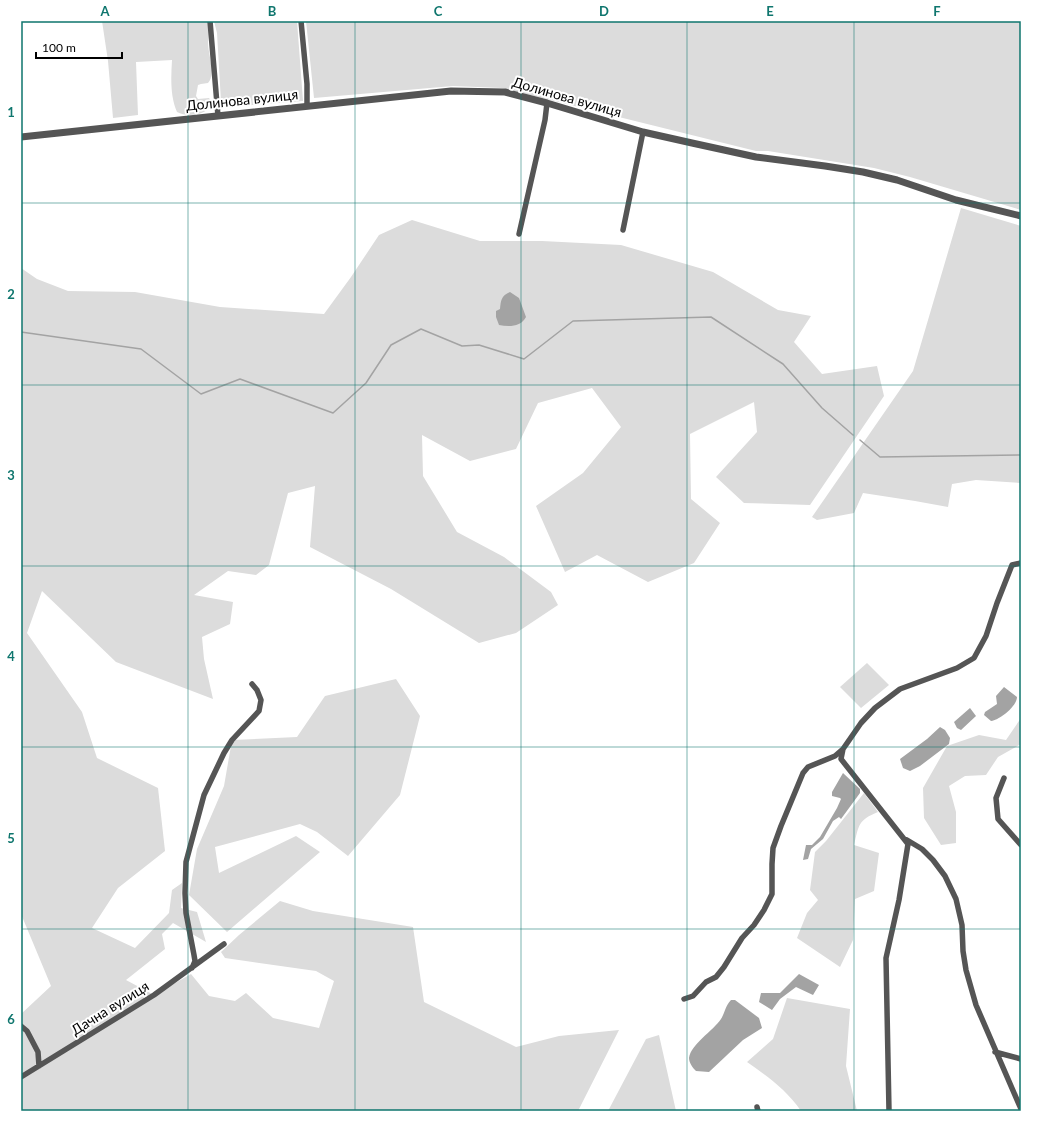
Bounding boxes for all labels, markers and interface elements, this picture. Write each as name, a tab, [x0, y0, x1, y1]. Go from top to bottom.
text: A	[99, 3, 110, 19]
text: B	[268, 3, 277, 19]
text: C	[434, 3, 443, 19]
text: D	[599, 3, 609, 19]
text: E	[766, 3, 774, 19]
text: F	[933, 3, 941, 19]
scale bar	[36, 34, 122, 60]
text: 100 m	[42, 40, 76, 55]
street label: Долинова вулиця	[511, 73, 624, 120]
street label: Долинова вулиця	[185, 85, 299, 114]
text: 1	[7, 104, 15, 120]
text: 2	[7, 286, 15, 302]
text: 3	[7, 467, 15, 483]
text: 4	[7, 648, 15, 664]
text: 5	[7, 830, 15, 846]
street label: Дачна вулиця	[68, 977, 152, 1038]
text: 6	[7, 1011, 15, 1027]

